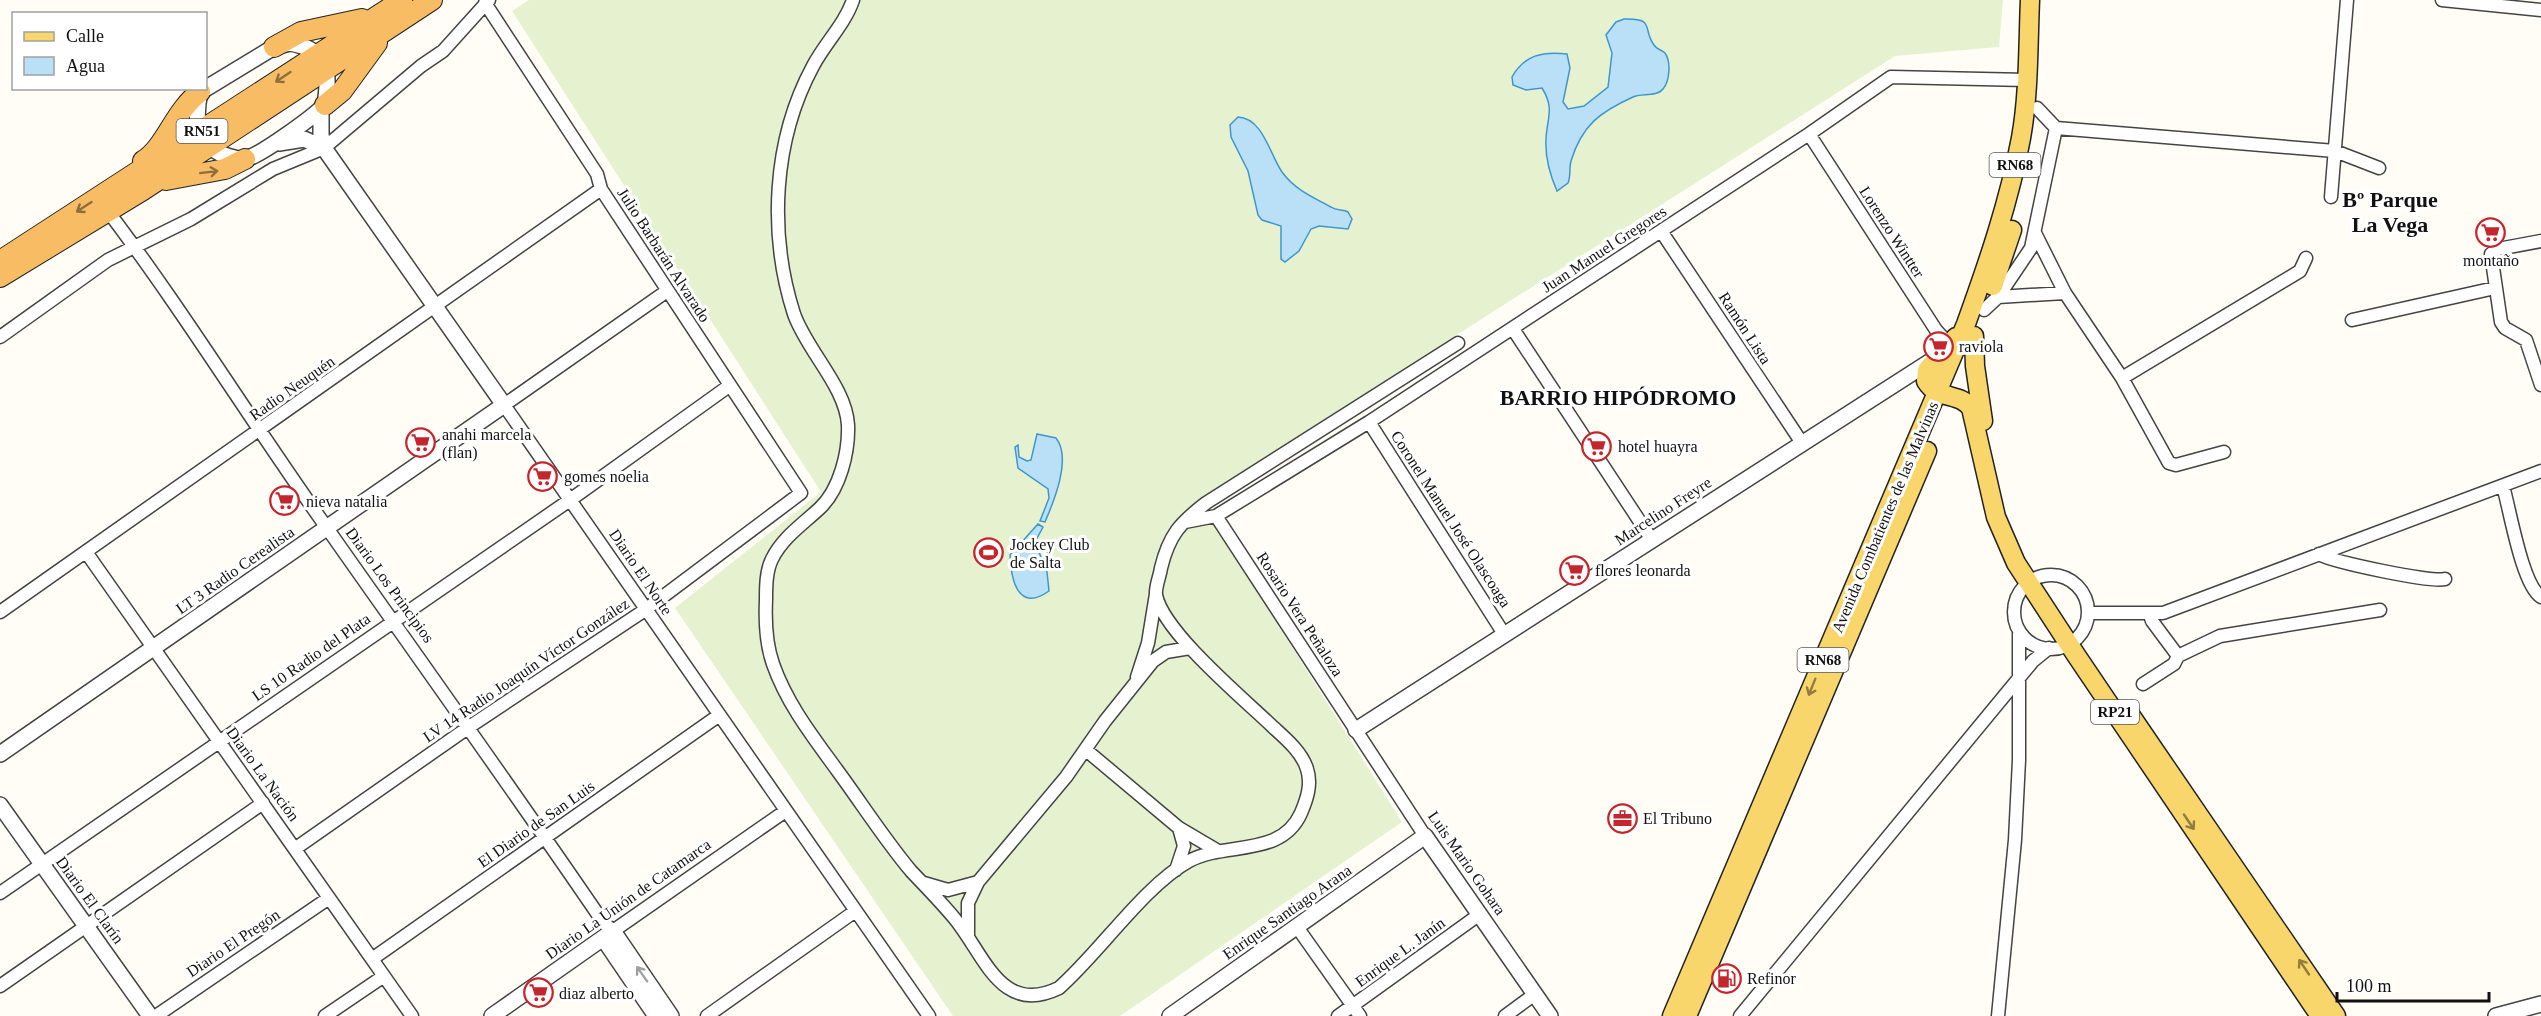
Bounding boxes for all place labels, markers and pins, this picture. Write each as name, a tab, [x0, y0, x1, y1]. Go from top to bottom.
supermarket icon: montaño	[2475, 216, 2507, 248]
place label: montaño	[2463, 252, 2519, 269]
supermarket icon: raviola	[1922, 330, 1954, 362]
place label: raviola	[1959, 338, 2003, 355]
place label: anahi marcela (flan)	[442, 426, 531, 462]
supermarket icon: anahi marcela (flan)	[405, 427, 437, 459]
supermarket icon: hotel huayra	[1581, 430, 1613, 462]
place label: hotel huayra	[1618, 438, 1698, 456]
supermarket icon: gomes noelia	[527, 460, 559, 492]
place label: gomes noelia	[564, 468, 649, 486]
supermarket icon: nieva natalia	[269, 485, 301, 517]
place label: nieva natalia	[306, 493, 387, 510]
place label: Jockey Club de Salta	[1010, 536, 1090, 571]
sports icon: Jockey Club de Salta	[973, 537, 1005, 569]
supermarket icon: flores leonarda	[1558, 554, 1590, 586]
place label: flores leonarda	[1595, 562, 1691, 579]
office icon: El Tribuno	[1606, 802, 1638, 834]
place label: El Tribuno	[1643, 810, 1712, 827]
fuel station icon: Refinor	[1710, 962, 1742, 994]
place label: Refinor	[1747, 970, 1797, 987]
supermarket icon: diaz alberto	[522, 977, 554, 1009]
place label: diaz alberto	[559, 985, 634, 1002]

